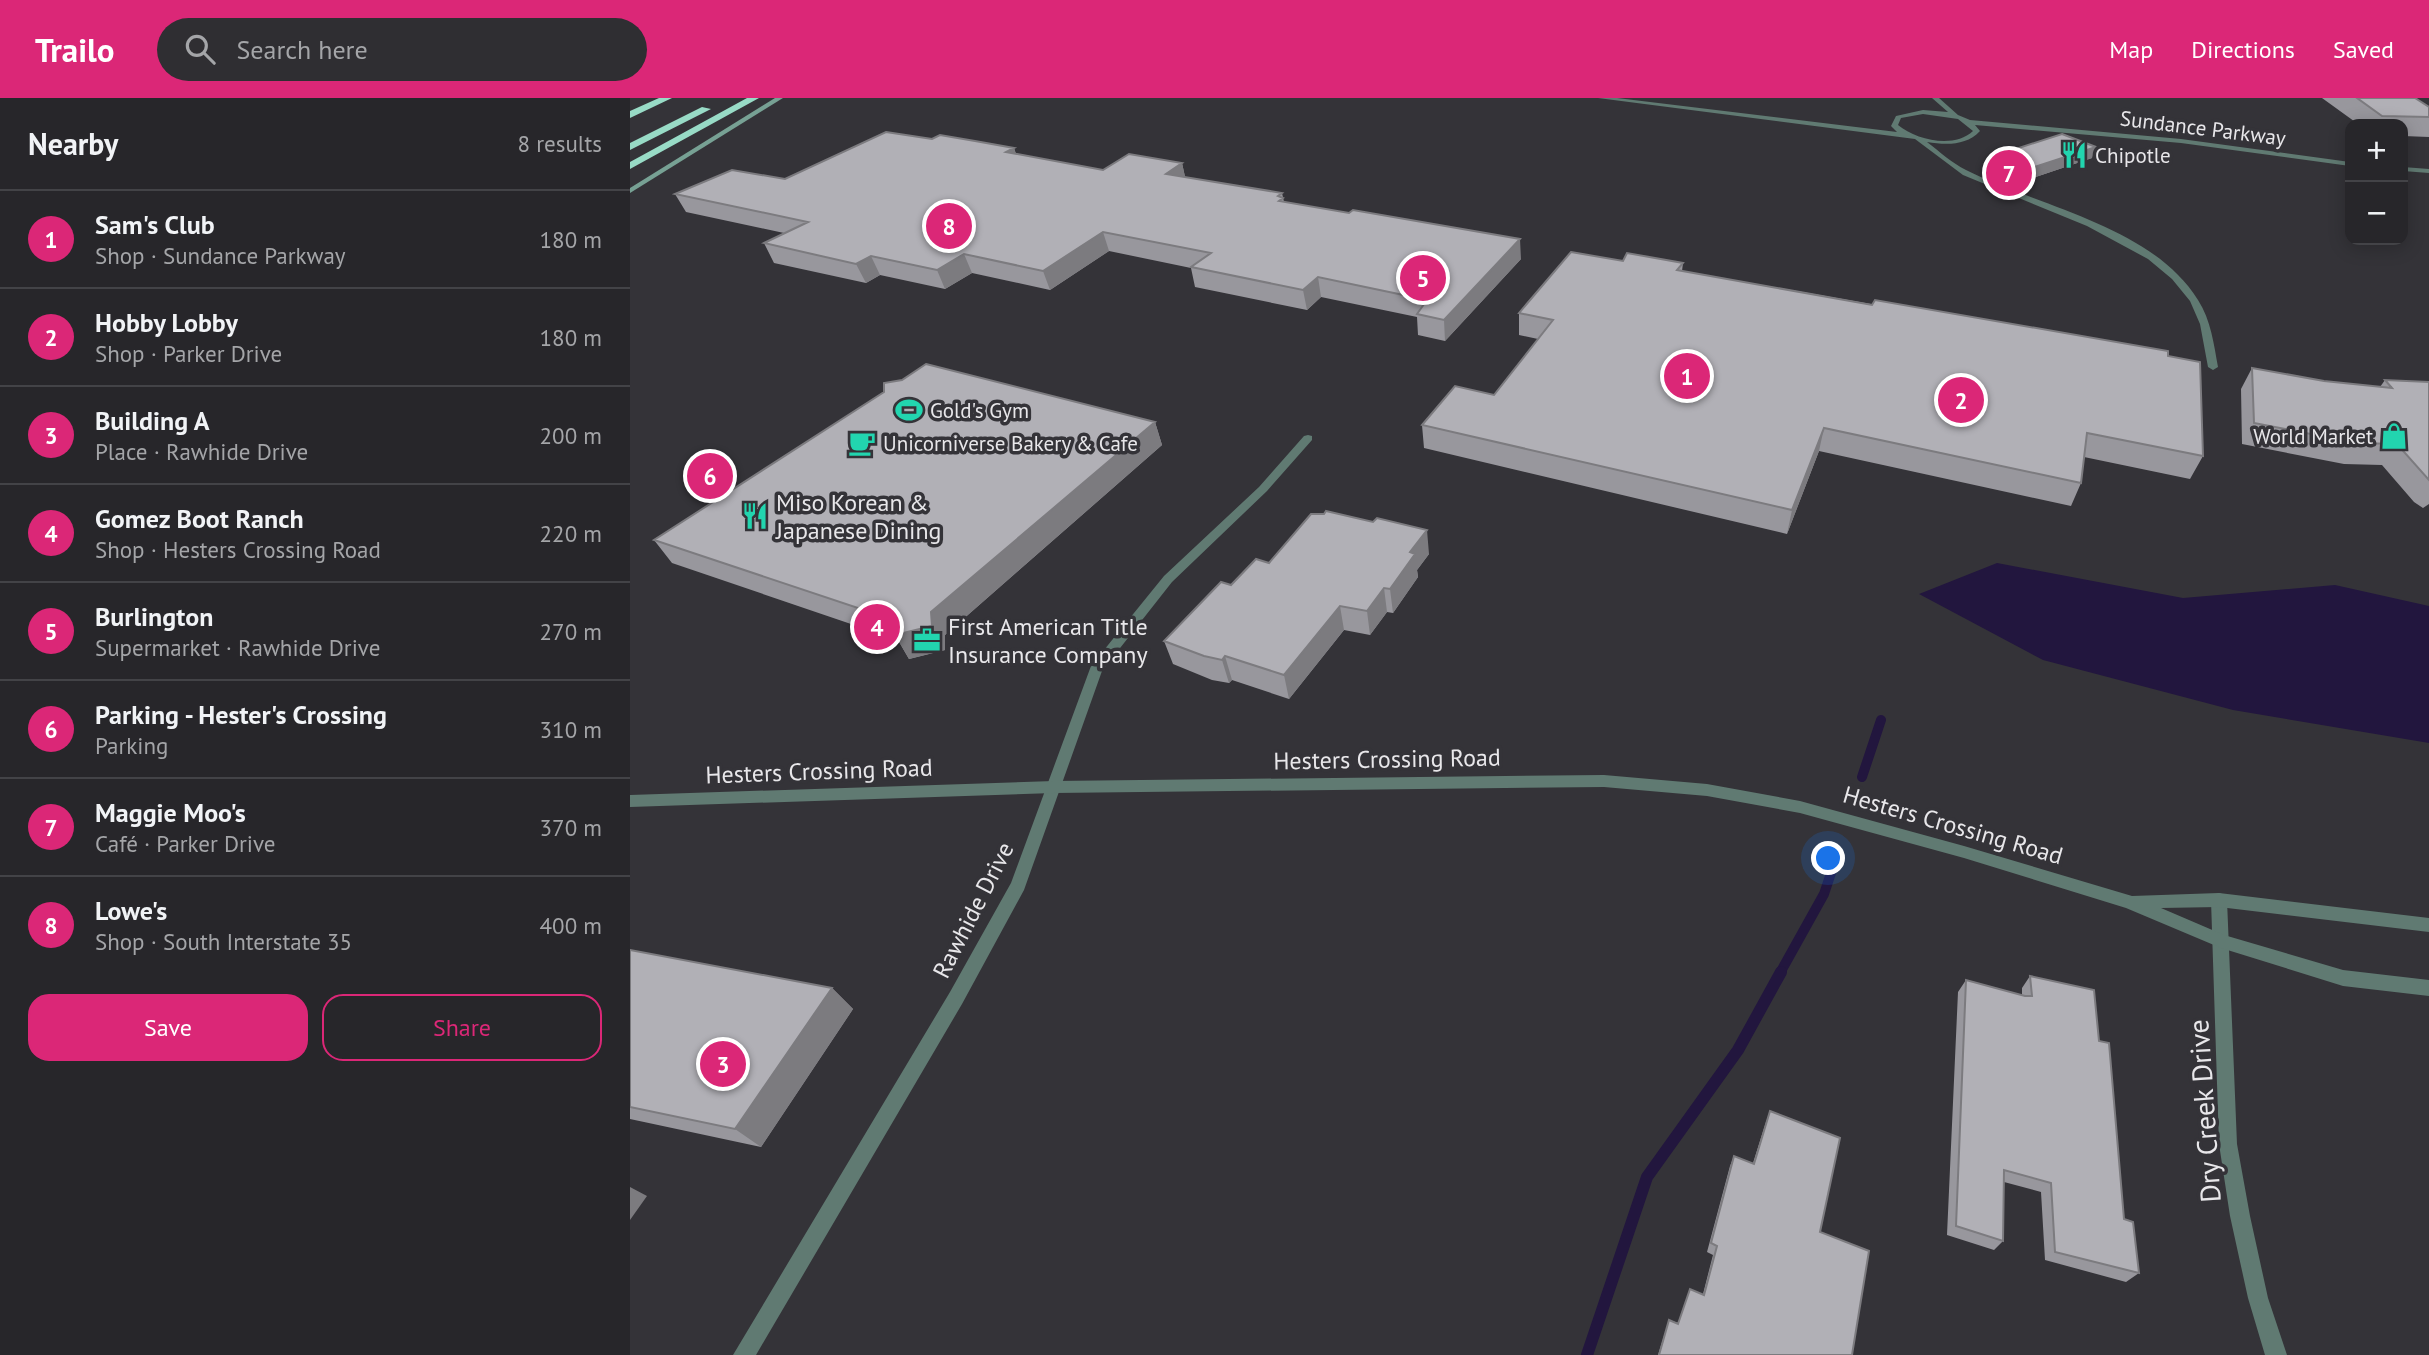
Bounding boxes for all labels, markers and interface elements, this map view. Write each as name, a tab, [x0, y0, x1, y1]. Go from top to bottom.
search box	[157, 18, 647, 81]
text: Trailo	[35, 28, 115, 71]
icon: search	[181, 30, 219, 68]
text: Search here	[237, 33, 368, 66]
text: Map	[2109, 34, 2153, 65]
text: Directions	[2191, 34, 2295, 65]
text: Saved	[2333, 34, 2394, 65]
street label: Sundance Parkway	[2119, 104, 2288, 152]
map controls	[2345, 119, 2408, 245]
button: +	[2345, 119, 2408, 182]
text: Nearby	[28, 124, 118, 163]
text: 8 results	[518, 129, 602, 158]
restaurant icon: Chipotle	[2059, 140, 2089, 170]
place label: Chipotle	[2095, 142, 2171, 169]
pin: 7	[1986, 147, 2032, 199]
button: −	[2345, 182, 2408, 245]
pin: 8	[926, 200, 972, 252]
text: Sam's Club	[95, 208, 215, 241]
text: 1	[44, 225, 58, 254]
text: 180 m	[540, 225, 602, 254]
text: Shop · Sundance Parkway	[95, 241, 346, 270]
pin: 5	[1400, 252, 1446, 304]
text: Hobby Lobby	[95, 306, 238, 339]
text: 2	[44, 323, 58, 352]
text: 180 m	[540, 323, 602, 352]
text: Shop · Parker Drive	[95, 339, 282, 368]
pin: 1	[1664, 350, 1710, 402]
pin: 2	[1938, 374, 1984, 426]
sports icon: Gold's Gym	[894, 395, 924, 425]
place label: Gold's Gym	[930, 397, 1029, 424]
text: Building A	[95, 404, 209, 437]
text: 3	[44, 421, 58, 450]
text: 200 m	[540, 421, 602, 450]
shop icon: World Market	[2379, 421, 2409, 451]
place label: World Market	[2253, 423, 2373, 450]
cafe icon: Unicorniverse Bakery & Cafe	[847, 428, 877, 458]
place label: Unicorniverse Bakery & Cafe	[883, 430, 1138, 457]
text: Place · Rawhide Drive	[95, 437, 308, 466]
pin: 6	[687, 450, 733, 502]
place label: Miso Korean & Japanese Dining	[775, 487, 942, 546]
restaurant icon: Miso Korean & Japanese Dining	[740, 501, 770, 531]
text: Gomez Boot Ranch	[95, 502, 304, 535]
text: 4	[44, 519, 58, 548]
text: 220 m	[540, 519, 602, 548]
text: Shop · Hesters Crossing Road	[95, 535, 381, 564]
text: Burlington	[95, 600, 213, 633]
pin: 4	[854, 601, 900, 653]
place label: First American Title Insurance Company	[948, 611, 1148, 670]
text: 5	[44, 617, 58, 646]
text: 270 m	[540, 617, 602, 646]
office icon: First American Title Insurance Company	[912, 625, 942, 655]
text: Supermarket · Rawhide Drive	[95, 633, 380, 662]
text: Parking - Hester's Crossing	[95, 698, 387, 731]
text: 6	[44, 715, 58, 744]
text: 310 m	[540, 715, 602, 744]
text: Parking	[95, 731, 168, 760]
street label: Hesters Crossing Road	[1273, 742, 1501, 776]
street label: Hesters Crossing Road	[705, 752, 933, 790]
street label: Hesters Crossing Road	[1839, 779, 2067, 871]
text: Maggie Moo's	[95, 796, 246, 829]
text: 7	[44, 813, 58, 842]
text: 370 m	[540, 813, 602, 842]
text: Café · Parker Drive	[95, 829, 276, 858]
street label: Rawhide Drive	[925, 837, 1021, 983]
your location	[1811, 841, 1845, 875]
text: Lowe's	[95, 894, 167, 927]
text: 8	[44, 911, 58, 940]
text: 400 m	[540, 911, 602, 940]
text: Shop · South Interstate 35	[95, 927, 352, 956]
button: Save	[28, 994, 308, 1061]
button: Share	[322, 994, 602, 1061]
street label: Dry Creek Drive	[2179, 1018, 2229, 1204]
pin: 3	[700, 1038, 746, 1090]

